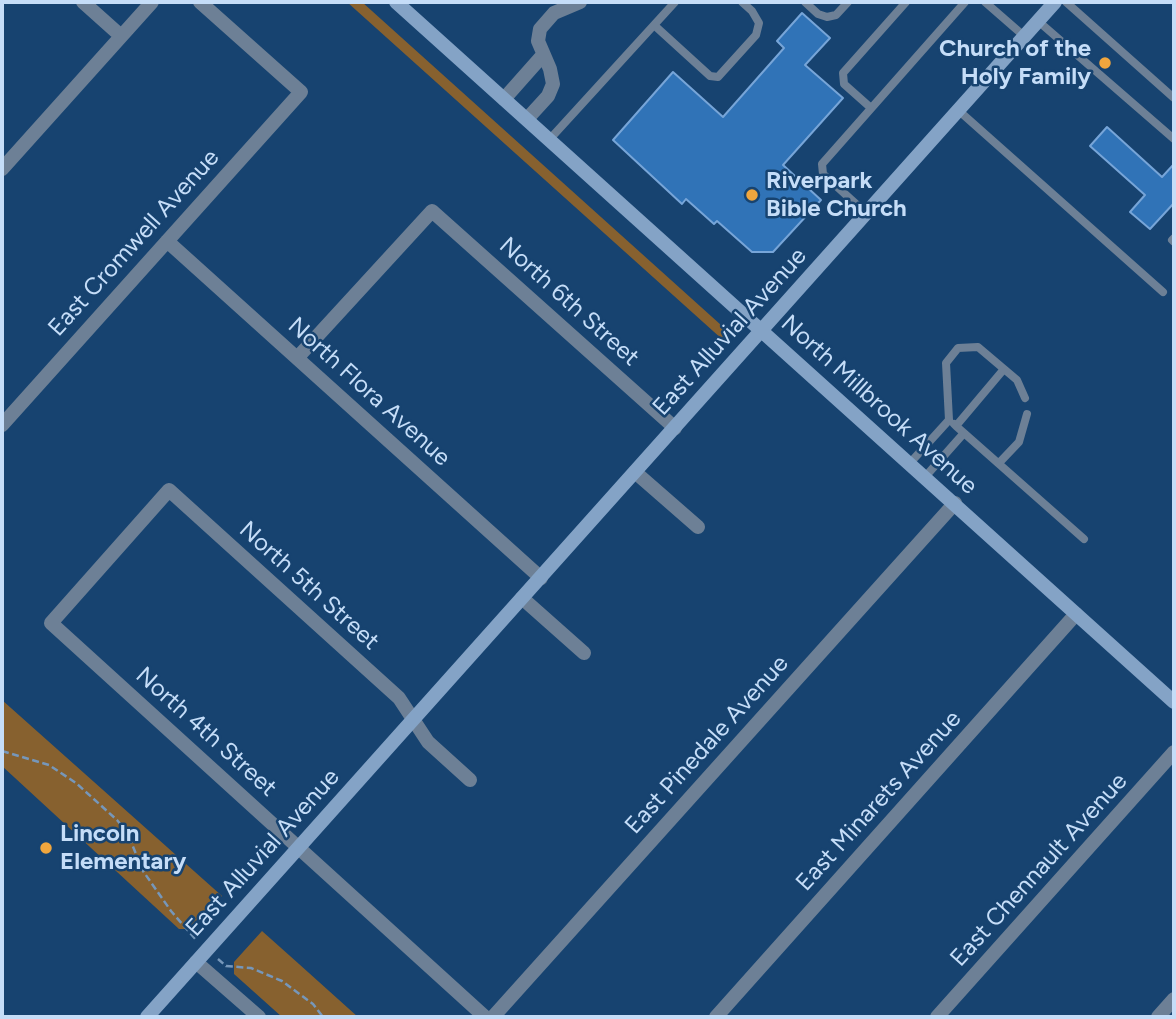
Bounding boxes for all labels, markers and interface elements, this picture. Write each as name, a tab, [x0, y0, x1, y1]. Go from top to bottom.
place label: Church of the Holy Family	[939, 35, 1091, 91]
marker: Church of the Holy Family	[1097, 55, 1113, 71]
street label: East Cromwell Avenue	[43, 144, 225, 342]
place label: Riverpark Bible Church	[766, 167, 907, 223]
marker: Riverpark Bible Church	[744, 187, 760, 203]
street label: North 6th Street	[493, 232, 645, 372]
street label: East Alluvial Avenue	[647, 242, 813, 422]
street label: North Millbrook Avenue	[775, 309, 983, 501]
street label: North Flora Avenue	[282, 311, 456, 473]
street label: North 5th Street	[233, 516, 385, 656]
street label: East Pinedale Avenue	[619, 650, 795, 840]
street label: North 4th Street	[130, 661, 282, 803]
street label: East Minarets Avenue	[790, 705, 968, 897]
street label: East Alluvial Avenue	[180, 763, 346, 943]
street label: East Chennault Avenue	[945, 767, 1133, 973]
place label: Lincoln Elementary	[60, 820, 186, 876]
marker: Lincoln Elementary	[38, 840, 54, 856]

